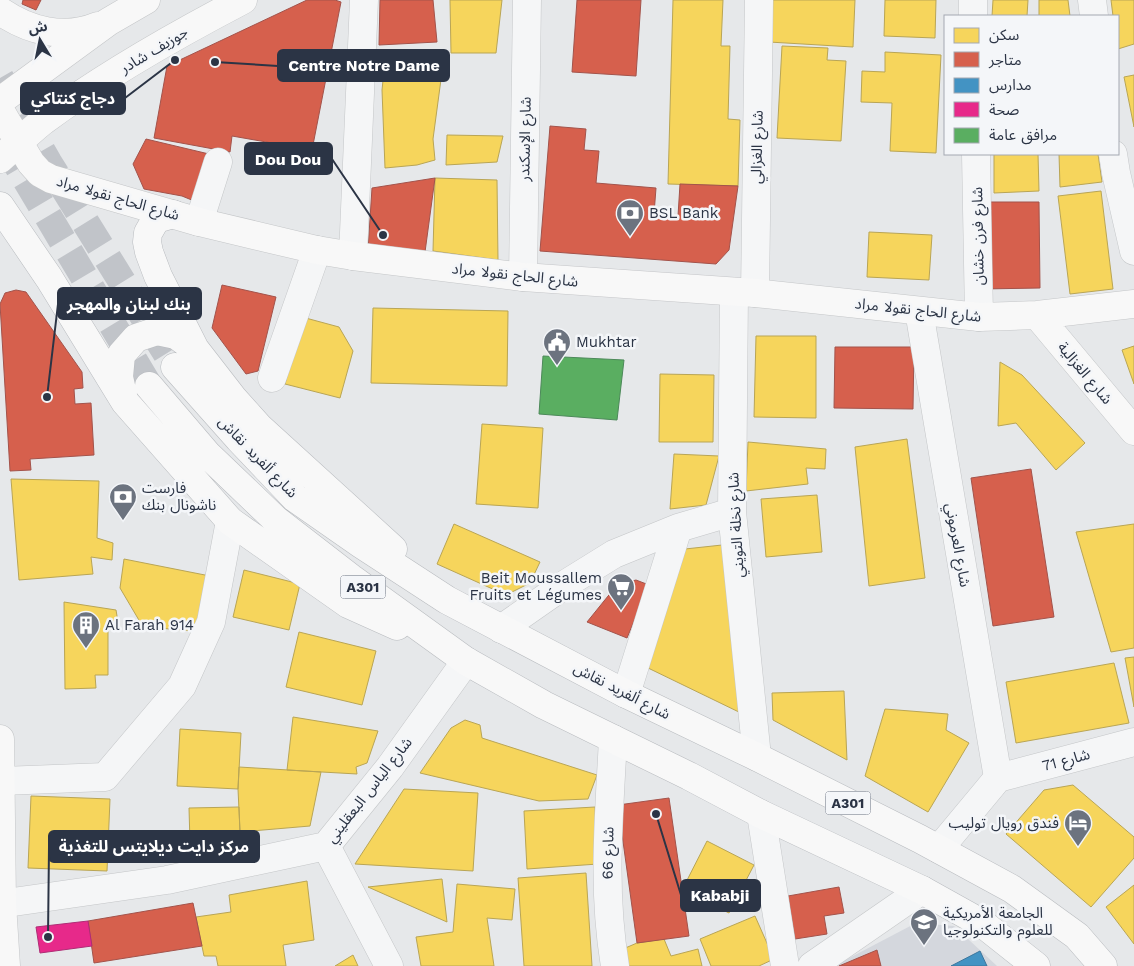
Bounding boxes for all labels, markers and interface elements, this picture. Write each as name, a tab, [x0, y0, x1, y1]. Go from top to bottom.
north arrow	[15, 15, 65, 65]
legend	[944, 15, 1119, 155]
text: ش	[27, 18, 49, 37]
street label: جوزيف شادر	[116, 23, 191, 78]
text: سكن	[989, 26, 1020, 44]
callout: Centre Notre Dame	[278, 50, 449, 81]
text: متاجر	[988, 51, 1022, 69]
text: Centre Notre Dame	[288, 56, 440, 75]
text: مدارس	[989, 76, 1032, 94]
callout: دجاج كنتاكي	[21, 83, 125, 114]
text: دجاج كنتاكي	[31, 89, 115, 112]
street label: شارع الإسكندر	[515, 96, 538, 183]
text: صحة	[989, 101, 1019, 119]
street label: شارع الغزالي	[747, 110, 770, 184]
text: مرافق عامة	[989, 126, 1057, 145]
callout: Dou Dou	[245, 143, 332, 174]
text: Dou Dou	[255, 150, 321, 169]
street label: شارع الحاج نقولا مراد	[54, 172, 182, 227]
street label: شارع فرن خشان	[968, 186, 991, 285]
bank icon: BSL Bank	[615, 198, 645, 237]
place label: BSL Bank	[649, 204, 719, 222]
street label: شارع الحاج نقولا مراد	[451, 259, 579, 294]
callout: بنك لبنان والمهجر	[58, 288, 201, 319]
street label: شارع الحاج نقولا مراد	[854, 294, 982, 329]
text: بنك لبنان والمهجر	[66, 295, 191, 314]
public building icon: Mukhtar	[542, 327, 572, 366]
place label: Mukhtar	[576, 333, 637, 351]
street label: شارع الغزالية	[1052, 338, 1116, 410]
street label: شارع ألفريد نقاش	[212, 413, 302, 504]
street label: شارع نخلة التويني	[724, 471, 751, 578]
place label: فارست ناشونال بنك	[142, 479, 216, 514]
bank icon: فارست ناشونال بنك	[108, 482, 138, 521]
street label: شارع العرموني	[939, 502, 974, 589]
place label: Beit Moussallem Fruits et Légumes	[469, 569, 602, 604]
supermarket icon: Beit Moussallem Fruits et Légumes	[606, 572, 636, 611]
road number: A301	[340, 576, 386, 598]
building icon: Al Farah 914	[71, 610, 101, 649]
place label: Al Farah 914	[105, 616, 194, 634]
street label: شارع ألفريد نقاش	[569, 659, 674, 726]
street label: شارع الياس البعقليني	[322, 733, 418, 848]
street label: شارع 71	[1040, 745, 1093, 778]
road number: A301	[826, 791, 870, 814]
hotel icon: فندق رويال توليب	[1063, 808, 1093, 847]
place label: فندق رويال توليب	[948, 814, 1059, 832]
street label: شارع 66	[599, 826, 620, 880]
callout: مركز دايت ديلايتس للتغذية	[49, 831, 259, 862]
text: مركز دايت ديلايتس للتغذية	[59, 837, 249, 856]
callout: Kababji	[681, 880, 760, 911]
text: Kababji	[691, 886, 749, 905]
place label: الجامعة الأمريكية للعلوم والتكنولوجيا	[943, 904, 1053, 941]
school or university icon: الجامعة الأمريكية للعلوم والتكنولوجيا	[909, 907, 939, 946]

